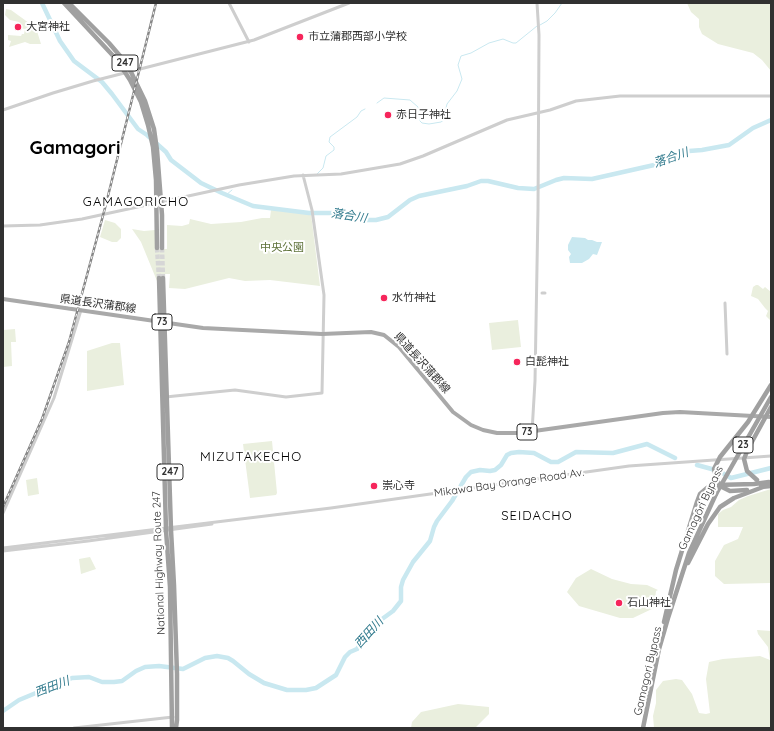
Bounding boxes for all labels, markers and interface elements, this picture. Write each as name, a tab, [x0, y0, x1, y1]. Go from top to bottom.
place label: 大宮神社	[26, 20, 70, 34]
marker: 大宮神社	[13, 22, 23, 32]
place label: 市立蒲郡西部小学校	[308, 30, 407, 44]
marker: 市立蒲郡西部小学校	[295, 32, 305, 42]
road number: 247	[112, 55, 138, 71]
place label: 赤日子神社	[396, 108, 451, 122]
marker: 赤日子神社	[383, 110, 393, 120]
district label: Gamagori	[29, 137, 121, 159]
water label: 落合川	[652, 145, 690, 171]
district label: GAMAGORICHO	[83, 194, 189, 210]
water label: 落合川	[330, 206, 368, 226]
park label: 中央公園	[260, 241, 304, 255]
place label: 水竹神社	[392, 291, 436, 305]
street label: 県道長沢蒲郡線	[59, 292, 137, 316]
marker: 水竹神社	[379, 293, 389, 303]
road number: 73	[152, 314, 172, 330]
street label: 県道長沢蒲郡線	[391, 330, 453, 396]
place label: 白髭神社	[525, 355, 569, 369]
marker: 白髭神社	[512, 357, 522, 367]
road number: 73	[517, 424, 537, 440]
road number: 23	[733, 437, 753, 453]
district label: MIZUTAKECHO	[200, 449, 302, 465]
road number: 247	[157, 464, 183, 480]
street label: Gamagōri Bypass	[676, 464, 726, 552]
street label: Mikawa Bay Orange Road Av.	[433, 466, 585, 500]
place label: 崇心寺	[382, 479, 415, 493]
marker: 崇心寺	[369, 481, 379, 491]
street label: National Highway Route 247	[150, 491, 168, 635]
district label: SEIDACHO	[501, 508, 573, 524]
place label: 石山神社	[627, 596, 671, 610]
marker: 石山神社	[614, 598, 624, 608]
water label: 西田川	[352, 615, 386, 651]
street label: Gamagori Bypass	[631, 625, 665, 717]
water label: 西田川	[33, 674, 71, 700]

